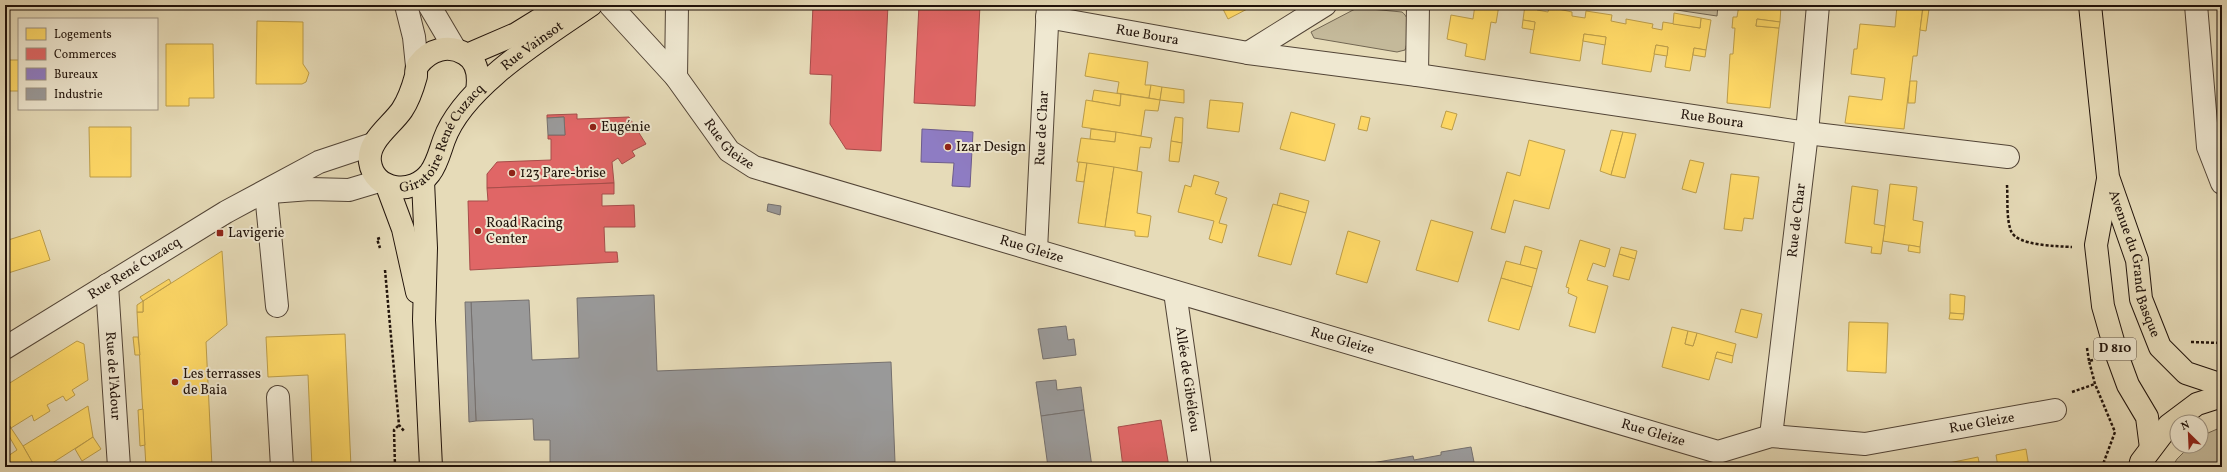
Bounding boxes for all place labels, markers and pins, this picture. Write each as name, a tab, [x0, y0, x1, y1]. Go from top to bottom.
place label: Eugénie	[601, 118, 651, 137]
marker: Eugénie	[588, 122, 598, 132]
place label: Izar Design	[956, 138, 1026, 157]
marker: Izar Design	[943, 142, 953, 152]
place label: 123 Pare-brise	[520, 164, 606, 183]
marker: 123 Pare-brise	[507, 168, 517, 178]
place label: Road Racing Center	[486, 214, 563, 249]
place label: Lavigerie	[228, 224, 285, 243]
marker: Road Racing Center	[473, 226, 483, 236]
marker: Lavigerie	[215, 228, 225, 238]
place label: Les terrasses de Baia	[183, 365, 261, 400]
marker: Les terrasses de Baia	[170, 377, 180, 387]

